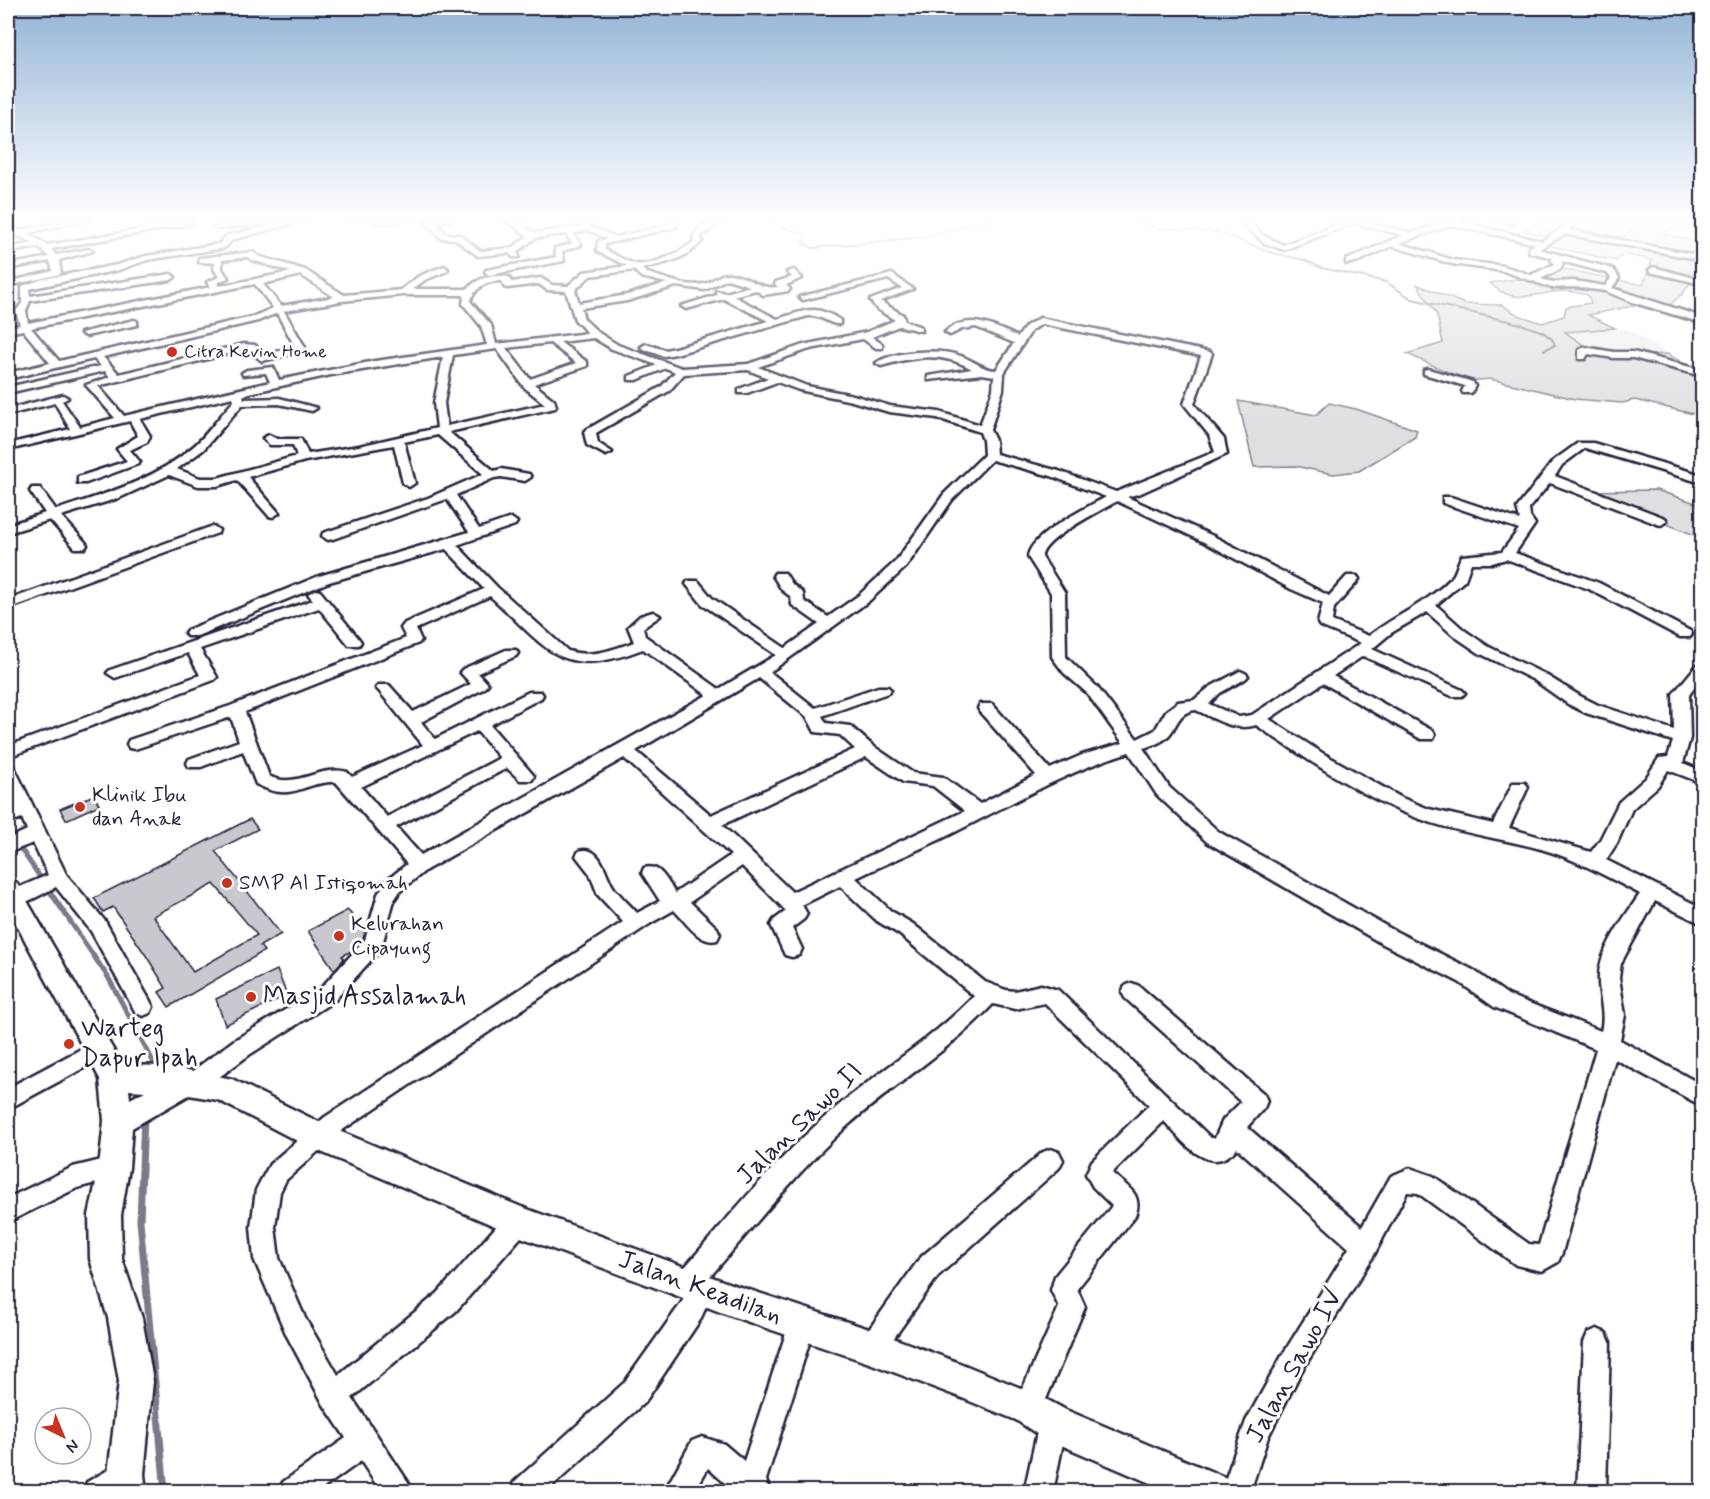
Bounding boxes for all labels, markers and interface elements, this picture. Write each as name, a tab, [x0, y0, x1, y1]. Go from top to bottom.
place label: Citra Kevin Home	[184, 340, 327, 364]
marker: Citra Kevin Home	[165, 345, 179, 359]
place label: Klinik Ibu dan Anak	[92, 781, 187, 833]
marker: Klinik Ibu dan Anak	[73, 800, 87, 814]
place label: SMP Al Istiqomah	[239, 869, 408, 897]
marker: SMP Al Istiqomah	[220, 876, 234, 890]
place label: Kelurahan Cipayung	[351, 910, 444, 964]
marker: Kelurahan Cipayung	[332, 929, 346, 943]
place label: Masjid Assalamah	[263, 980, 467, 1014]
marker: Masjid Assalamah	[244, 990, 258, 1004]
place label: Warteg Dapur Ipah	[81, 1012, 198, 1076]
marker: Warteg Dapur Ipah	[62, 1037, 76, 1051]
street label: Jalan Sawo II	[730, 1055, 870, 1193]
street label: Jalan Keadilan	[614, 1243, 786, 1333]
street label: Jalan Sawo IV	[1239, 1283, 1352, 1449]
north arrow	[33, 1406, 93, 1466]
text: N	[61, 1435, 83, 1457]

